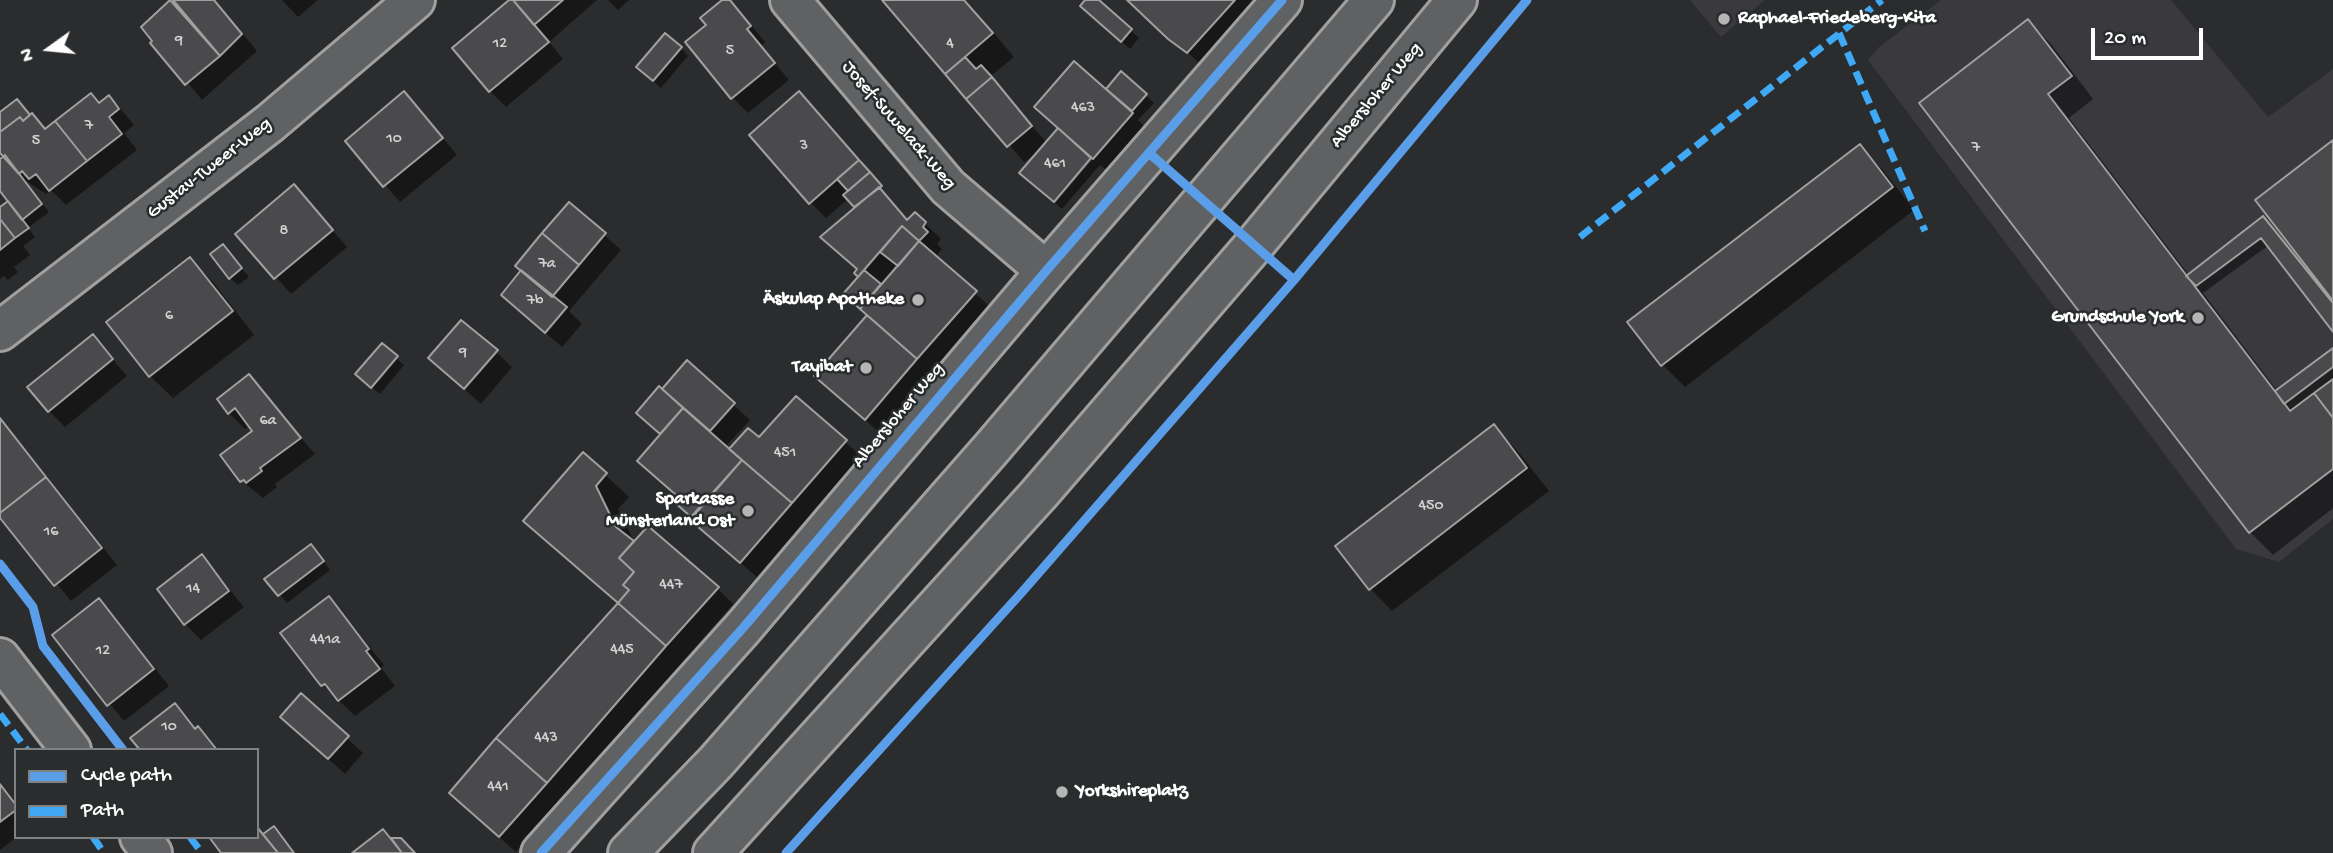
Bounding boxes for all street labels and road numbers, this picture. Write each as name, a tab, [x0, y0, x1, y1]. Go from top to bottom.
street label: Albersloher Weg	[1326, 38, 1428, 154]
street label: Josef-Suwelack-Weg	[836, 57, 960, 195]
street label: Gustav-Tweer-Weg	[143, 113, 277, 225]
street label: Albersloher Weg	[848, 358, 950, 474]

